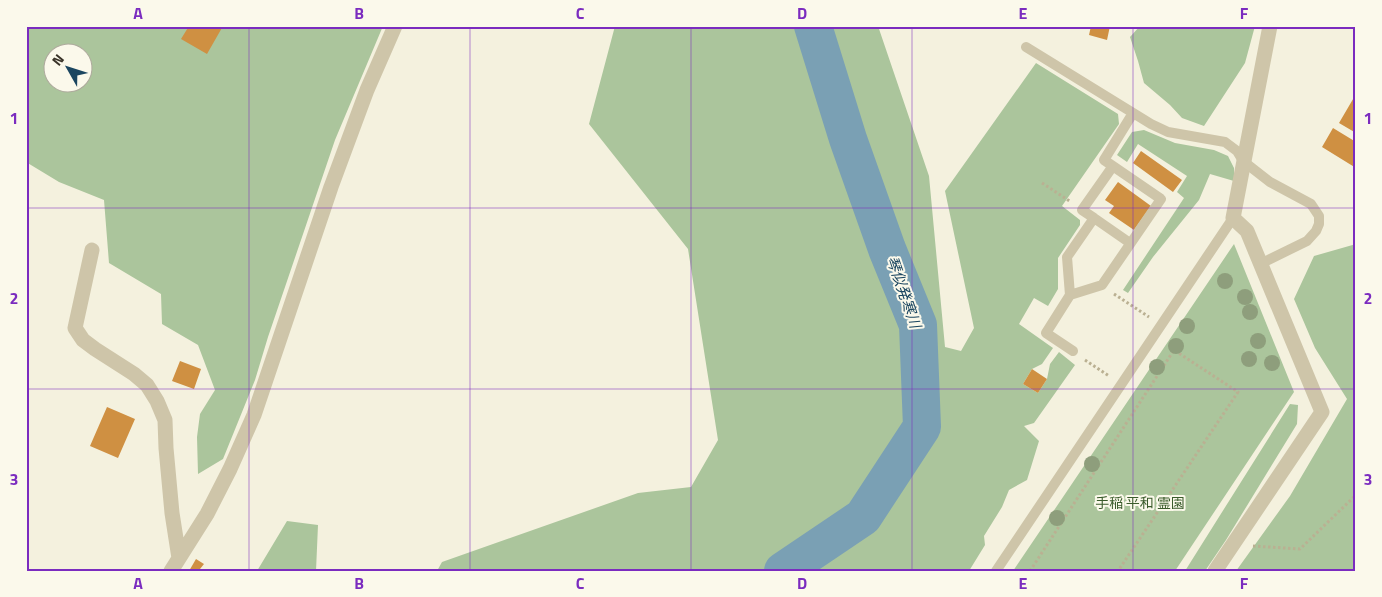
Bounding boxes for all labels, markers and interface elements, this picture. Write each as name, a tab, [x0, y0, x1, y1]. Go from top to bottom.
text: A	[133, 1, 143, 25]
text: B	[354, 1, 364, 25]
text: C	[576, 1, 585, 25]
text: D	[797, 1, 807, 25]
text: E	[1019, 1, 1028, 25]
text: F	[1240, 1, 1249, 25]
north arrow	[42, 42, 92, 92]
text: N	[46, 49, 69, 70]
text: 1	[10, 106, 18, 130]
text: 1	[1364, 106, 1372, 130]
water label: 琴似発寒川	[881, 253, 928, 333]
text: 2	[10, 286, 18, 310]
text: 2	[1364, 286, 1372, 310]
text: 3	[10, 467, 18, 491]
text: 3	[1364, 467, 1372, 491]
park label: 手稲 平和 霊園	[1095, 492, 1185, 513]
text: A	[133, 571, 143, 595]
text: B	[354, 571, 364, 595]
text: C	[576, 571, 585, 595]
text: D	[797, 571, 807, 595]
text: E	[1019, 571, 1028, 595]
text: F	[1240, 571, 1249, 595]

